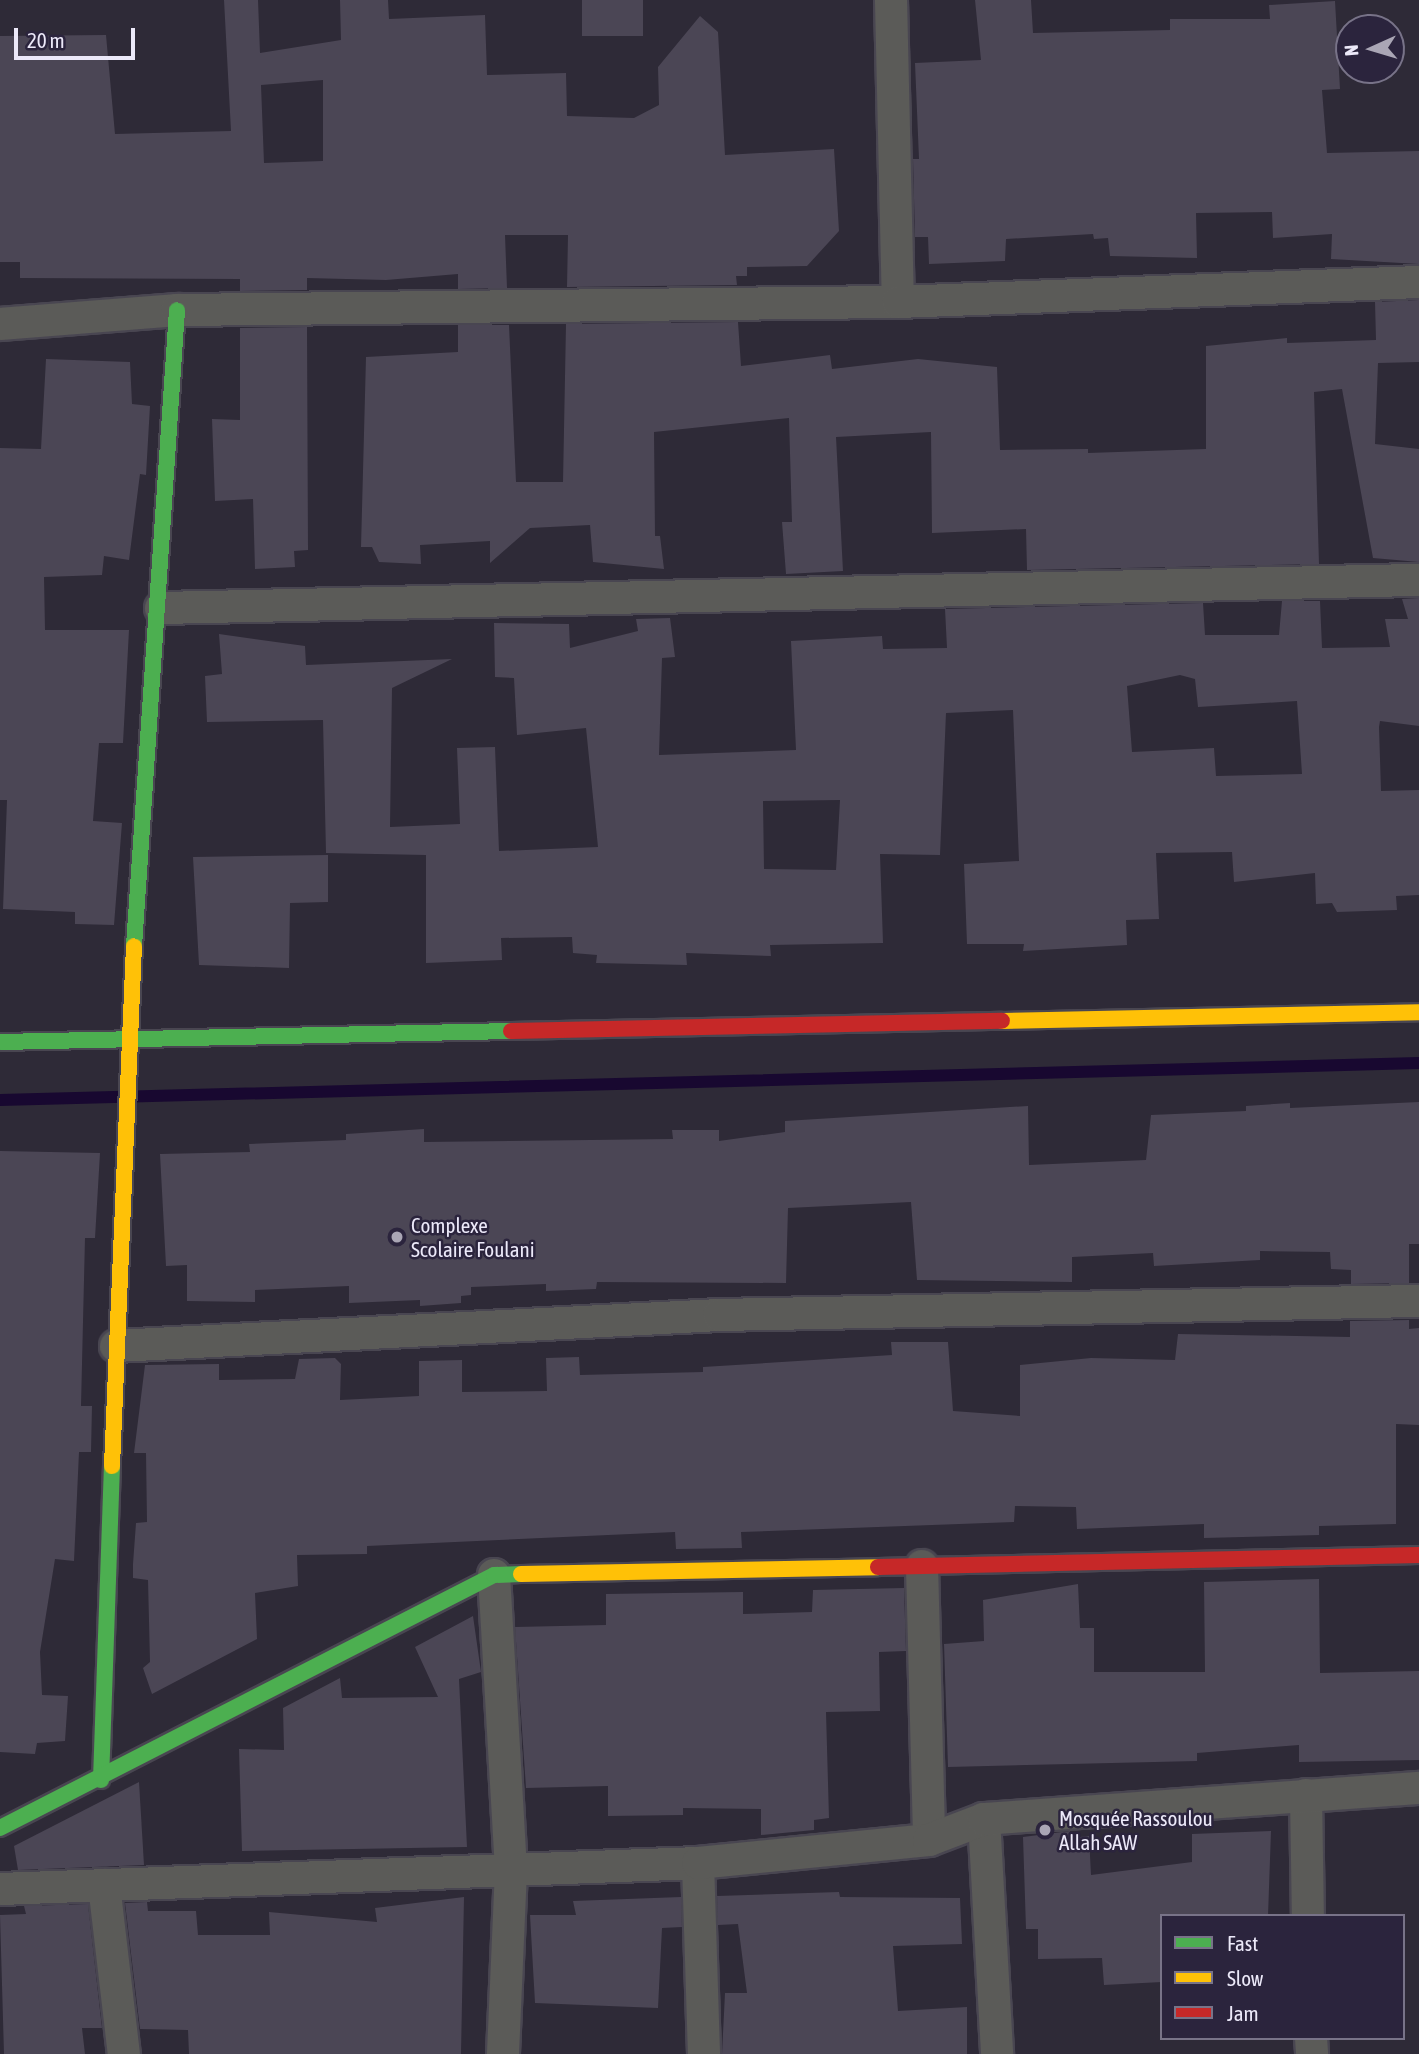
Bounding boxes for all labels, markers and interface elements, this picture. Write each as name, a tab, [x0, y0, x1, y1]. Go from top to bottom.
scale bar	[18, 14, 138, 58]
north arrow	[1335, 14, 1405, 84]
text: 20 m	[27, 28, 65, 52]
text: N	[1340, 44, 1362, 57]
place label: Complexe Scolaire Foulani	[411, 1212, 535, 1262]
marker: Complexe Scolaire Foulani	[389, 1229, 405, 1245]
place label: Mosquée Rassoulou Allah SAW	[1059, 1805, 1213, 1855]
marker: Mosquée Rassoulou Allah SAW	[1037, 1822, 1053, 1838]
legend	[1160, 1914, 1405, 2040]
text: Fast	[1227, 1931, 1258, 1955]
text: Slow	[1227, 1966, 1263, 1990]
text: Jam	[1227, 2001, 1259, 2025]

